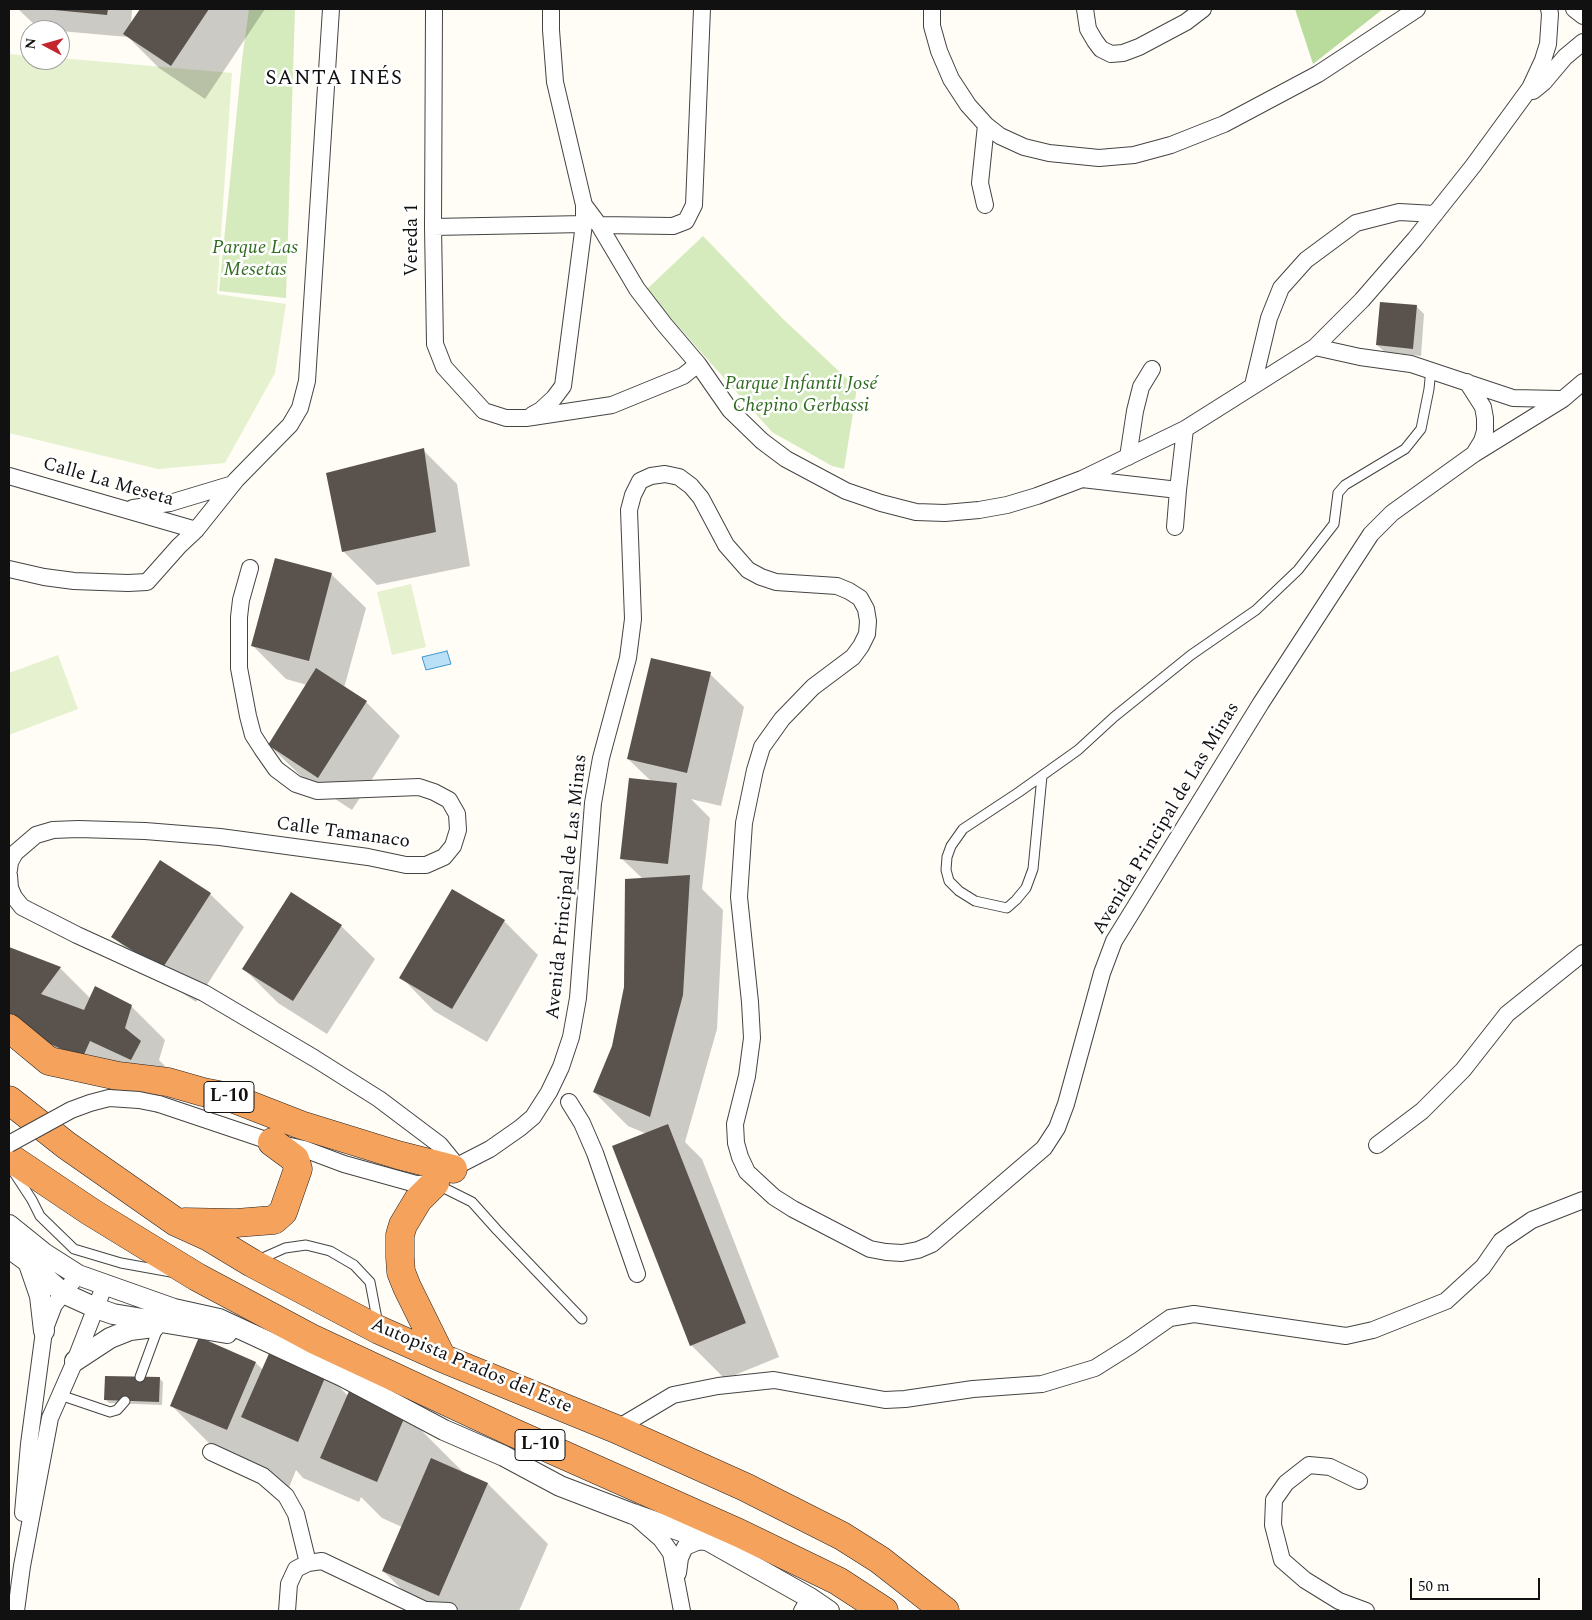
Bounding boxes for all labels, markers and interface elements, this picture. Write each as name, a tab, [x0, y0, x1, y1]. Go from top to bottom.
north arrow	[20, 20, 70, 70]
text: N	[20, 37, 42, 50]
district label: SANTA INÉS	[264, 67, 404, 93]
street label: Vereda 1	[402, 203, 424, 277]
park label: Parque Las Mesetas	[212, 238, 298, 282]
park label: Parque Infantil José Chepino Gerbassi	[724, 374, 878, 418]
street label: Calle La Meseta	[40, 453, 176, 513]
street label: Avenida Principal de Las Minas	[1089, 699, 1245, 939]
street label: Avenida Principal de Las Minas	[543, 753, 593, 1021]
street label: Calle Tamanaco	[275, 813, 411, 855]
road number: L-10	[204, 1082, 254, 1112]
street label: Autopista Prados del Este	[367, 1314, 575, 1420]
road number: L-10	[515, 1430, 565, 1460]
scale bar	[1412, 1568, 1542, 1600]
text: 50 m	[1418, 1575, 1450, 1598]

